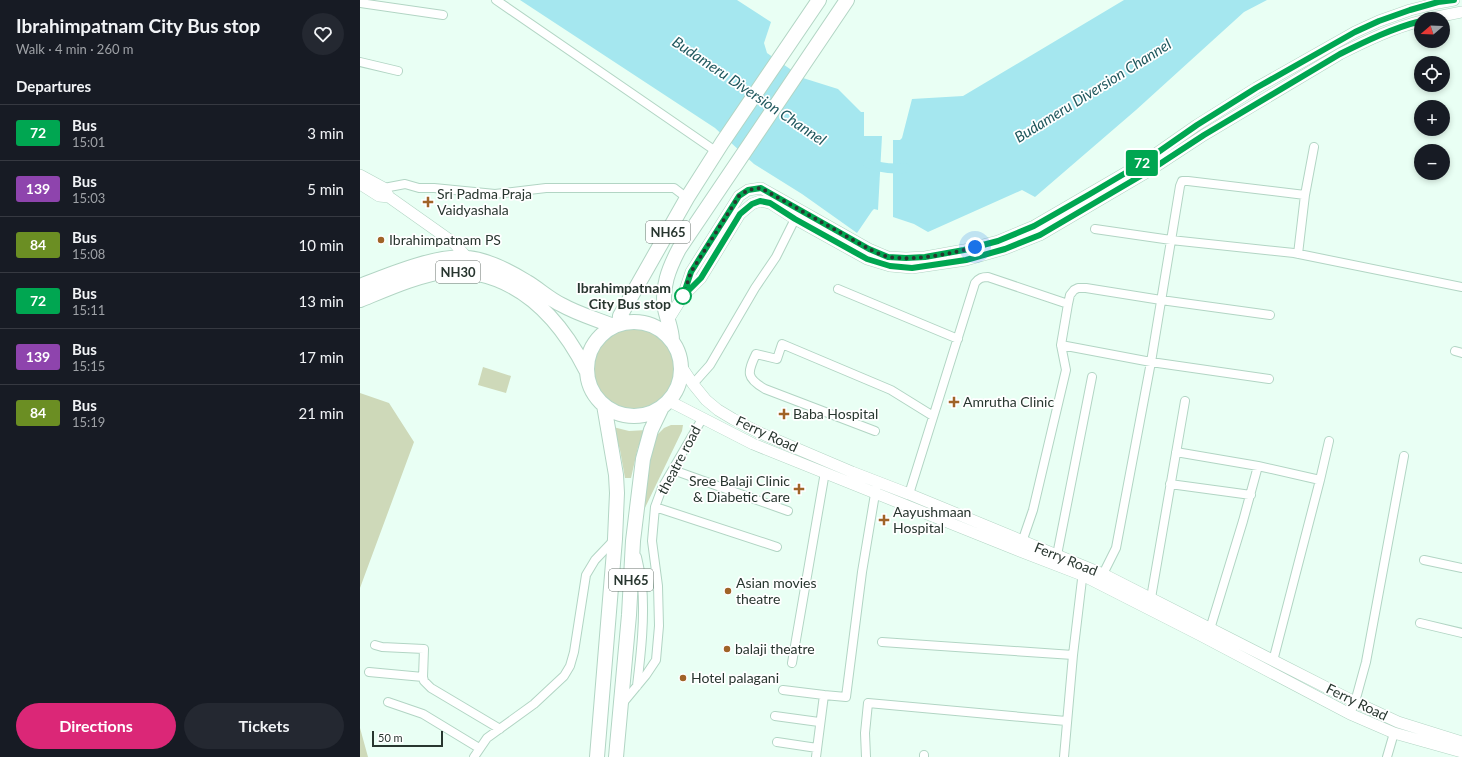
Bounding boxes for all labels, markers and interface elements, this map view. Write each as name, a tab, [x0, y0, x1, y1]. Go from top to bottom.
north arrow	[1414, 12, 1450, 48]
map controls	[1414, 12, 1450, 180]
button: heart	[302, 13, 344, 55]
text: Ibrahimpatnam City Bus stop	[16, 14, 260, 37]
water label: Budameru Diversion Channel	[669, 32, 830, 149]
water label: Budameru Diversion Channel	[1011, 34, 1175, 146]
text: Walk · 4 min · 260 m	[16, 41, 134, 57]
button: locate	[1414, 56, 1450, 92]
text: Departures	[16, 77, 91, 95]
button: +	[1414, 100, 1450, 136]
text: Bus	[72, 116, 97, 134]
text: 72	[30, 124, 46, 141]
text: 3 min	[307, 124, 344, 142]
text: 15:01	[72, 134, 105, 150]
button: −	[1414, 144, 1450, 180]
line badge: 72	[1124, 150, 1160, 176]
text: 72	[1134, 154, 1150, 171]
text: Bus	[72, 172, 97, 190]
text: 139	[26, 180, 50, 197]
text: 5 min	[307, 180, 344, 198]
place label: Sri Padma Praja Vaidyashala	[437, 185, 532, 218]
text: 15:03	[72, 190, 105, 206]
marker: Sri Padma Praja Vaidyashala	[422, 196, 434, 208]
road number: NH65	[646, 221, 690, 243]
text: Bus	[72, 228, 97, 246]
place label: Ibrahimpatnam PS	[389, 231, 501, 248]
marker: Ibrahimpatnam PS	[376, 235, 386, 245]
text: 84	[30, 236, 46, 253]
text: 10 min	[298, 236, 344, 254]
your location	[965, 237, 985, 257]
text: 15:08	[72, 246, 105, 262]
road number: NH30	[436, 261, 480, 283]
place label: Ibrahimpatnam City Bus stop	[577, 279, 671, 312]
text: Bus	[72, 284, 97, 302]
marker: Ibrahimpatnam City Bus stop	[674, 287, 692, 305]
text: 72	[30, 292, 46, 309]
text: 13 min	[298, 292, 344, 310]
text: 15:11	[72, 302, 105, 318]
text: Bus	[72, 340, 97, 358]
text: 139	[26, 348, 50, 365]
text: 17 min	[298, 348, 344, 366]
text: 15:15	[72, 358, 105, 374]
place label: Amrutha Clinic	[963, 393, 1054, 410]
text: Bus	[72, 396, 97, 414]
marker: Amrutha Clinic	[948, 396, 960, 408]
text: 84	[30, 404, 46, 421]
text: 21 min	[298, 404, 344, 422]
place label: Baba Hospital	[793, 405, 878, 422]
marker: Baba Hospital	[778, 408, 790, 420]
street label: Ferry Road	[734, 412, 801, 455]
text: 15:19	[72, 414, 105, 430]
street label: theatre road	[653, 422, 704, 497]
place label: Sree Balaji Clinic & Diabetic Care	[689, 472, 790, 505]
marker: Sree Balaji Clinic & Diabetic Care	[793, 483, 805, 495]
place label: Aayushmaan Hospital	[893, 503, 971, 536]
marker: Aayushmaan Hospital	[878, 514, 890, 526]
street label: Ferry Road	[1032, 538, 1100, 579]
road number: NH65	[609, 569, 653, 591]
place label: Asian movies theatre	[736, 574, 817, 607]
marker: Asian movies theatre	[723, 586, 733, 596]
place label: balaji theatre	[735, 640, 815, 657]
marker: balaji theatre	[722, 644, 732, 654]
place label: Hotel palagani	[691, 669, 779, 686]
marker: Hotel palagani	[678, 673, 688, 683]
street label: Ferry Road	[1324, 679, 1391, 724]
button: Directions	[16, 703, 176, 749]
button: Tickets	[184, 703, 344, 749]
scale bar	[372, 729, 443, 748]
text: 50 m	[378, 731, 403, 744]

